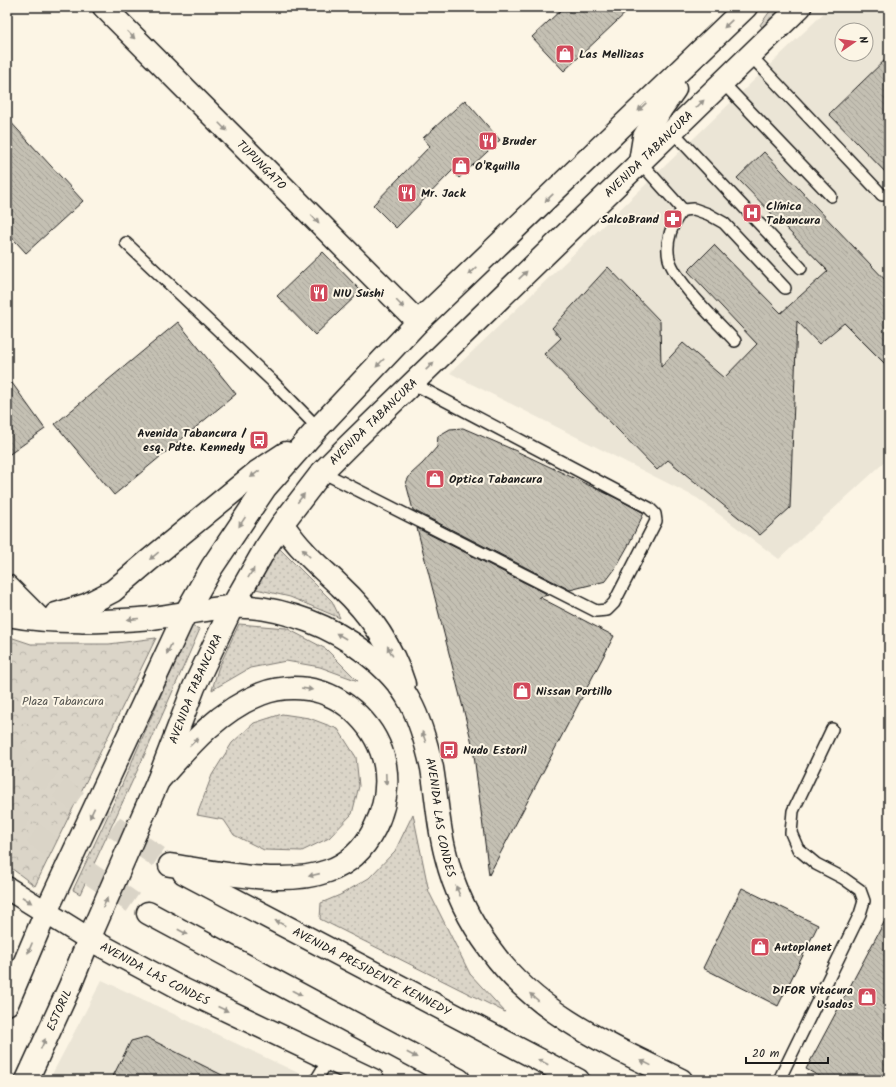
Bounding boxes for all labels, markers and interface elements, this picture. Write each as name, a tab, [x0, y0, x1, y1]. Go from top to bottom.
one-way arrow	[723, 19, 733, 29]
north arrow	[834, 22, 874, 62]
one-way arrow	[126, 30, 136, 40]
text: N	[853, 35, 872, 45]
shop icon: Las Mellizas	[554, 43, 576, 65]
place label: Las Mellizas	[579, 45, 644, 64]
one-way arrow	[695, 99, 705, 109]
one-way arrow	[637, 102, 647, 112]
street label: AVENIDA TABANCURA	[600, 107, 698, 202]
one-way arrow	[218, 122, 228, 132]
restaurant icon: Bruder	[477, 130, 499, 152]
place label: Bruder	[502, 132, 537, 151]
street label: TUPUNGATO	[232, 136, 291, 195]
shop icon: O'Rquilla	[450, 155, 472, 177]
place label: O'Rquilla	[475, 157, 520, 176]
restaurant icon: Mr. Jack	[396, 182, 418, 204]
place label: Mr. Jack	[421, 184, 467, 203]
one-way arrow	[544, 193, 554, 202]
place label: Clínica Tabancura	[766, 197, 820, 230]
hospital icon: Clínica Tabancura	[741, 202, 763, 224]
pharmacy icon: SalcoBrand	[662, 208, 684, 230]
place label: SalcoBrand	[601, 210, 660, 229]
one-way arrow	[310, 214, 320, 224]
one-way arrow	[467, 266, 477, 276]
one-way arrow	[518, 271, 528, 280]
restaurant icon: NIU Sushi	[308, 282, 330, 304]
place label: NIU Sushi	[333, 284, 385, 303]
one-way arrow	[396, 300, 405, 309]
one-way arrow	[375, 358, 385, 368]
one-way arrow	[425, 361, 435, 371]
street label: AVENIDA TABANCURA	[325, 374, 422, 470]
place label: Avenida Tabancura / esq. Pdte. Kennedy	[137, 424, 248, 457]
bus stop icon: Avenida Tabancura / esq. Pdte. Kennedy	[248, 429, 270, 451]
shop icon: Optica Tabancura	[424, 468, 446, 490]
one-way arrow	[249, 470, 260, 478]
place label: Optica Tabancura	[449, 470, 542, 489]
one-way arrow	[297, 492, 306, 503]
one-way arrow	[238, 517, 246, 527]
one-way arrow	[301, 548, 311, 558]
one-way arrow	[148, 552, 159, 561]
one-way arrow	[247, 567, 254, 579]
one-way arrow	[127, 616, 139, 623]
street label: AVENIDA TABANCURA	[164, 631, 228, 747]
one-way arrow	[335, 633, 347, 640]
one-way arrow	[166, 643, 172, 655]
one-way arrow	[387, 646, 394, 657]
shop icon: Nissan Portillo	[511, 680, 533, 702]
place label: Nissan Portillo	[536, 682, 613, 701]
one-way arrow	[301, 686, 313, 692]
park label: Plaza Tabancura	[22, 692, 104, 711]
one-way arrow	[420, 731, 426, 743]
one-way arrow	[189, 737, 199, 746]
bus stop icon: Nudo Estoril	[438, 739, 460, 761]
place label: Nudo Estoril	[463, 741, 528, 760]
street label: AVENIDA LAS CONDES	[420, 756, 461, 881]
one-way arrow	[382, 773, 389, 785]
one-way arrow	[88, 807, 94, 819]
one-way arrow	[308, 872, 320, 878]
one-way arrow	[455, 885, 461, 896]
one-way arrow	[21, 896, 32, 904]
one-way arrow	[102, 898, 108, 909]
one-way arrow	[274, 920, 285, 926]
street label: AVENIDA PRESIDENTE KENNEDY	[289, 923, 455, 1022]
one-way arrow	[177, 929, 188, 935]
shop icon: Autoplanet	[749, 936, 771, 958]
street label: AVENIDA LAS CONDES	[96, 938, 213, 1011]
place label: Autoplanet	[774, 938, 833, 957]
one-way arrow	[27, 943, 33, 954]
place label: DIFOR Vitacura Usados	[772, 981, 853, 1014]
street label: ESTORIL	[42, 986, 77, 1034]
shop icon: DIFOR Vitacura Usados	[856, 986, 878, 1008]
one-way arrow	[291, 990, 303, 997]
one-way arrow	[529, 993, 540, 1002]
one-way arrow	[218, 1006, 229, 1012]
one-way arrow	[41, 1038, 47, 1050]
scale bar	[746, 1039, 828, 1065]
text: 20 m	[752, 1044, 780, 1063]
one-way arrow	[406, 1051, 418, 1058]
one-way arrow	[537, 1059, 549, 1066]
one-way arrow	[640, 1060, 652, 1066]

